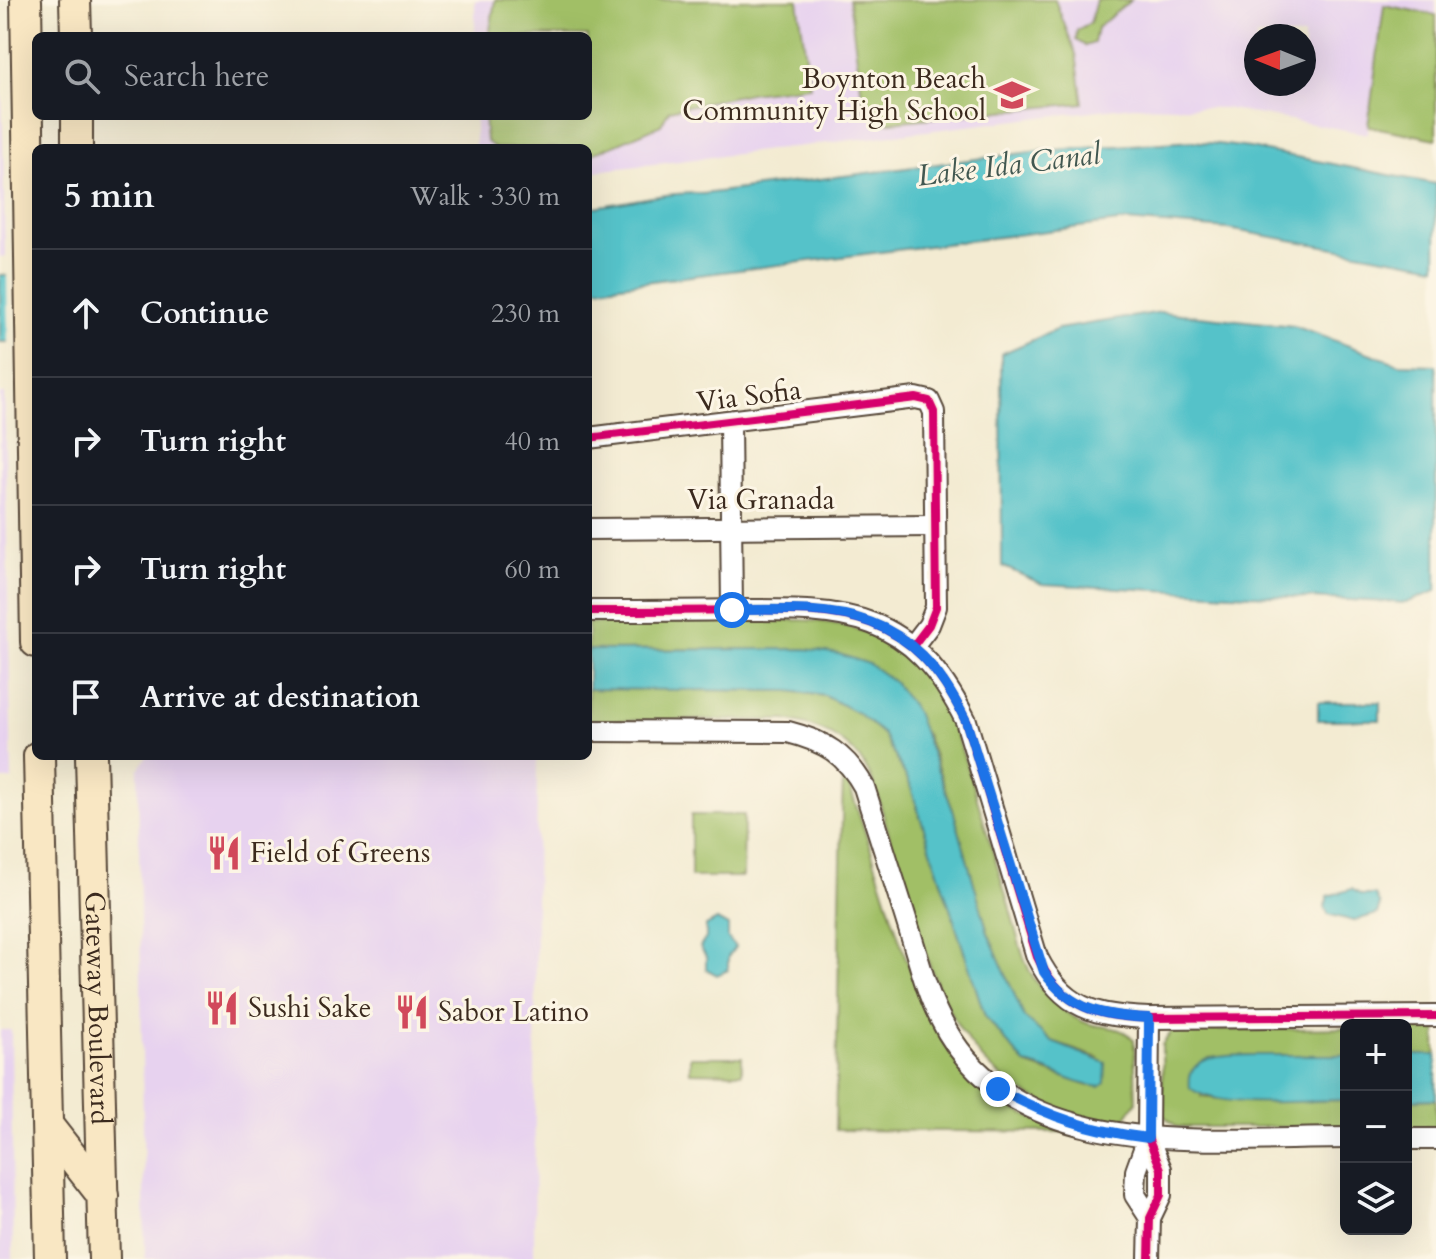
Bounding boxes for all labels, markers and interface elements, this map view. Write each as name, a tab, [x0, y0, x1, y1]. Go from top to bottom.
north arrow	[1244, 24, 1316, 96]
search box	[32, 32, 592, 120]
icon: search	[60, 54, 104, 98]
text: Search here	[124, 56, 269, 97]
place label: Boynton Beach Community High School	[682, 60, 986, 130]
school or university icon: Boynton Beach Community High School	[993, 76, 1031, 114]
water label: Lake Ida Canal	[915, 133, 1104, 197]
text: 5 min	[64, 173, 155, 219]
text: Walk · 330 m	[410, 179, 560, 214]
icon: ahead	[64, 291, 108, 335]
text: Continue	[140, 293, 269, 334]
text: 230 m	[491, 296, 560, 331]
street label: Via Sofia	[695, 371, 803, 421]
icon: right	[64, 419, 108, 463]
text: Turn right	[140, 421, 286, 462]
text: 40 m	[504, 424, 560, 459]
street label: Via Granada	[687, 481, 835, 519]
icon: right	[64, 547, 108, 591]
text: Turn right	[140, 549, 286, 590]
text: 60 m	[504, 552, 560, 587]
route start	[714, 592, 750, 628]
icon: arrive	[64, 675, 108, 719]
text: Arrive at destination	[140, 677, 420, 718]
restaurant icon: Field of Greens	[205, 834, 243, 872]
place label: Field of Greens	[250, 834, 430, 872]
street label: Gateway Boulevard	[76, 891, 120, 1125]
restaurant icon: Sushi Sake	[203, 989, 241, 1027]
place label: Sushi Sake	[248, 989, 371, 1027]
restaurant icon: Sabor Latino	[393, 993, 431, 1031]
place label: Sabor Latino	[438, 993, 589, 1031]
map controls	[1340, 1019, 1412, 1235]
button: +	[1340, 1019, 1412, 1091]
route end	[980, 1071, 1016, 1107]
button: −	[1340, 1091, 1412, 1163]
button: layers	[1340, 1163, 1412, 1235]

